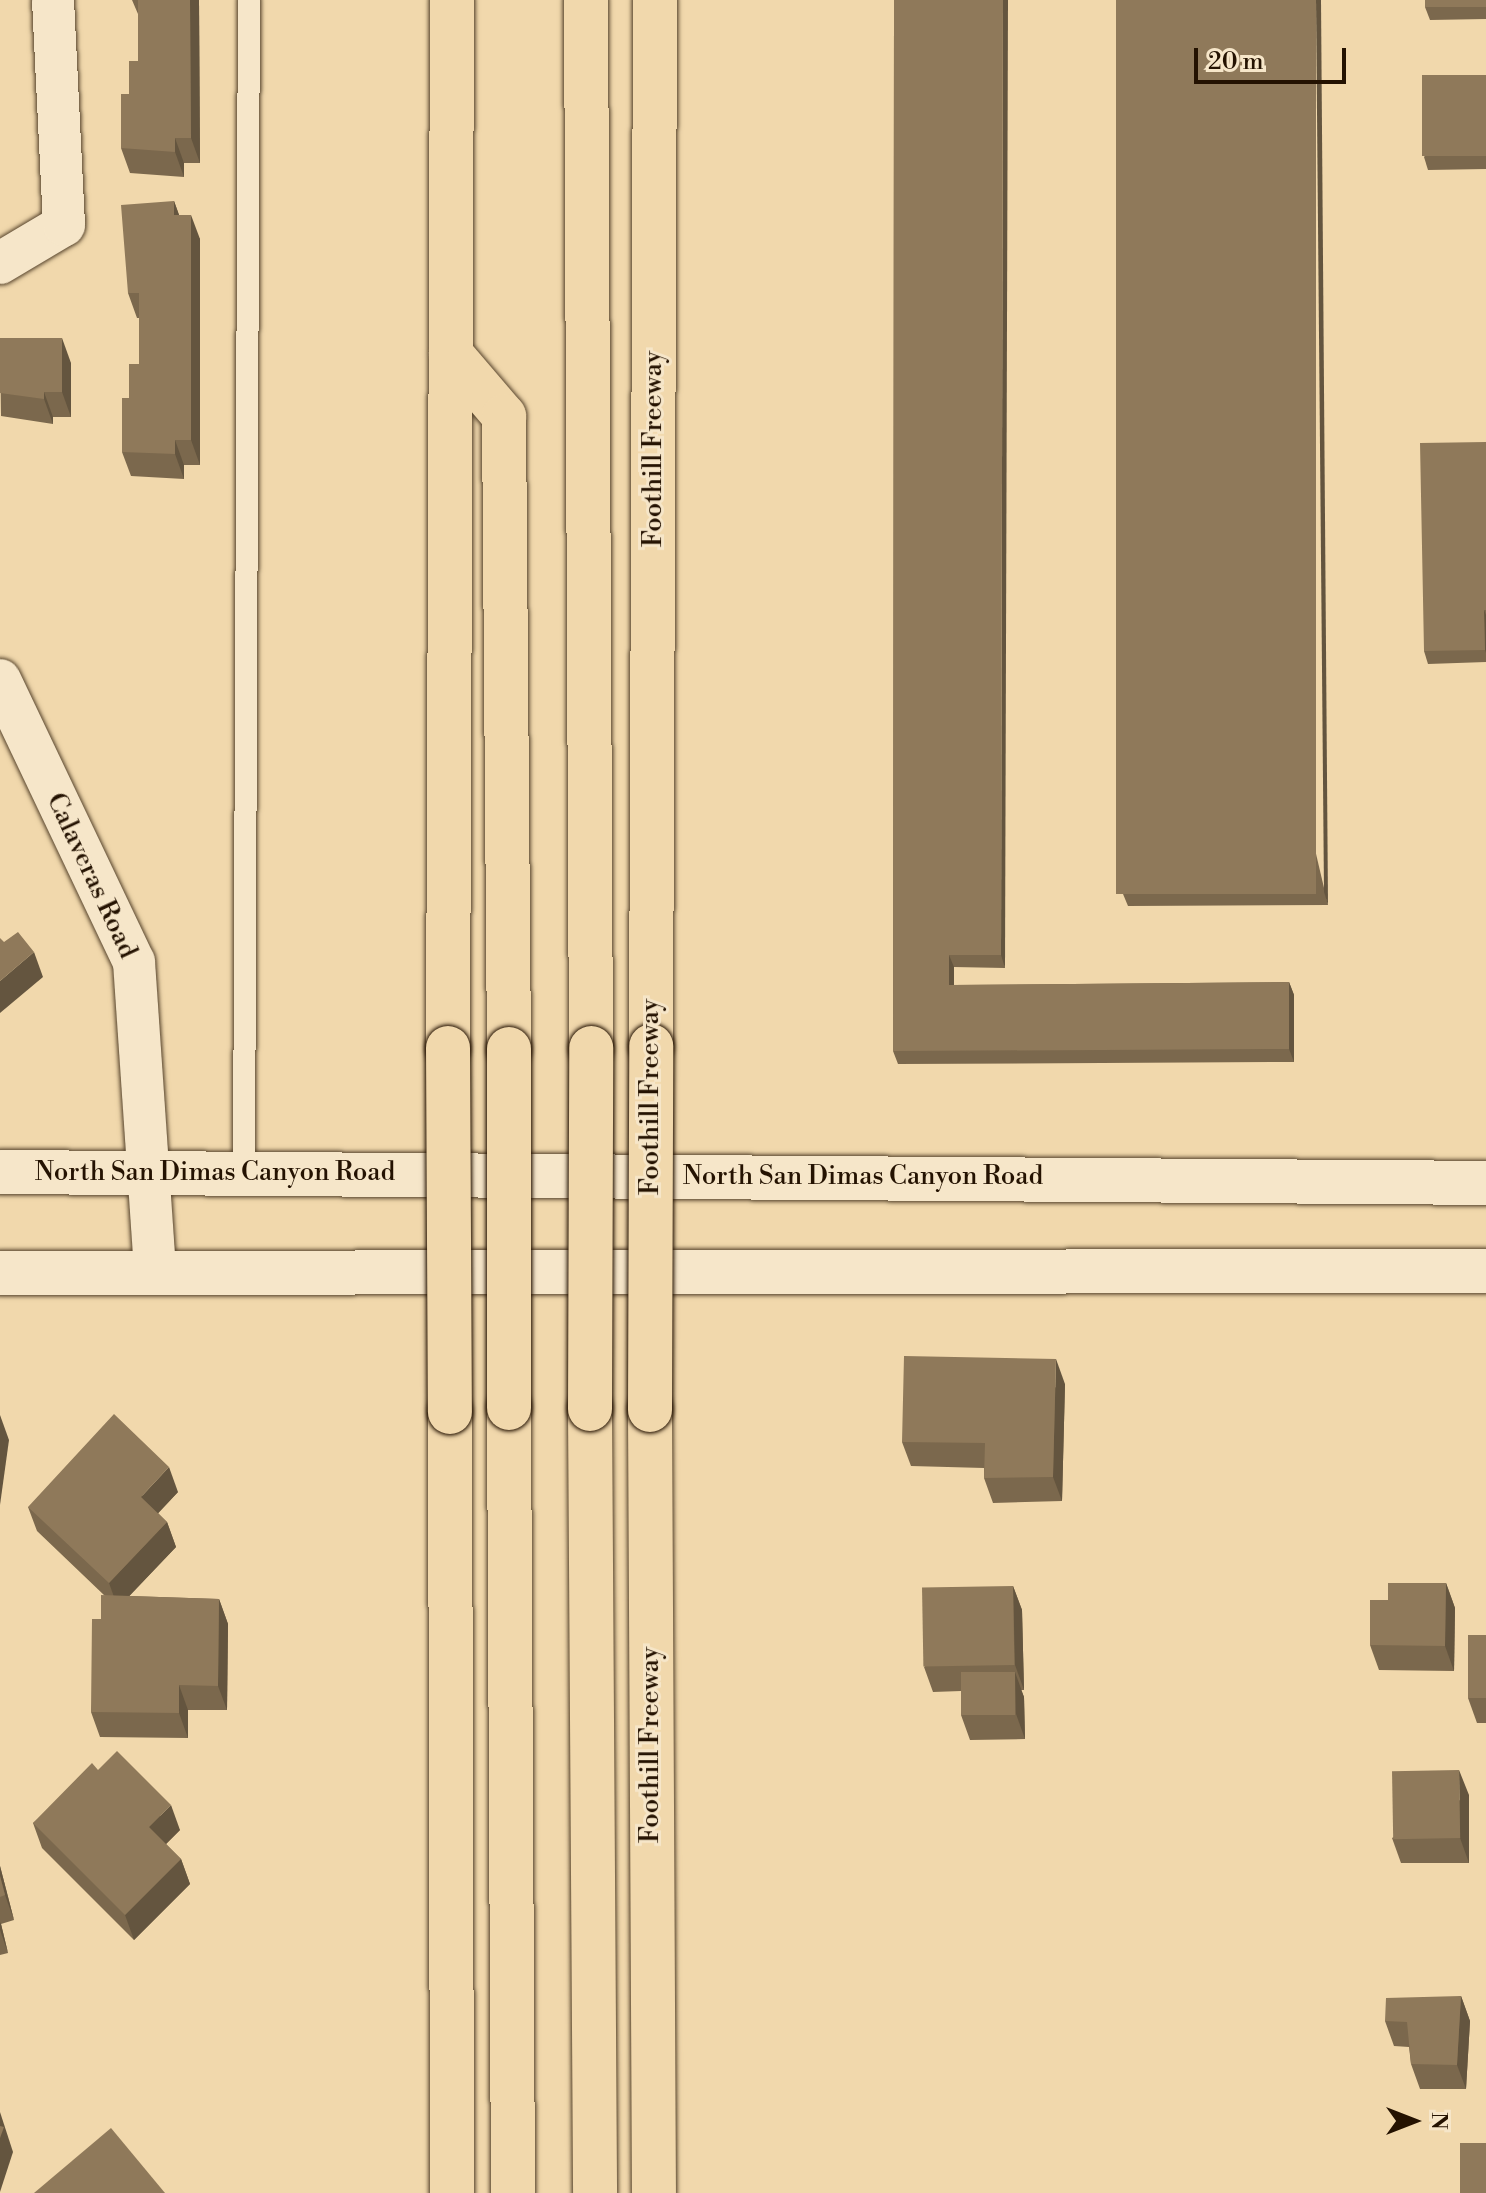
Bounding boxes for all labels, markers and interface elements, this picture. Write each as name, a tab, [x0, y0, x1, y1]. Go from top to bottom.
scale bar	[1198, 32, 1350, 82]
text: 20 m	[1208, 47, 1264, 77]
street label: Foothill Freeway	[638, 351, 670, 547]
street label: Calaveras Road	[39, 788, 143, 964]
street label: Foothill Freeway	[635, 999, 667, 1195]
street label: North San Dimas Canyon Road	[35, 1157, 395, 1189]
street label: North San Dimas Canyon Road	[683, 1161, 1043, 1193]
street label: Foothill Freeway	[635, 1647, 667, 1843]
north arrow	[1374, 2081, 1454, 2161]
text: N	[1425, 2112, 1452, 2130]

